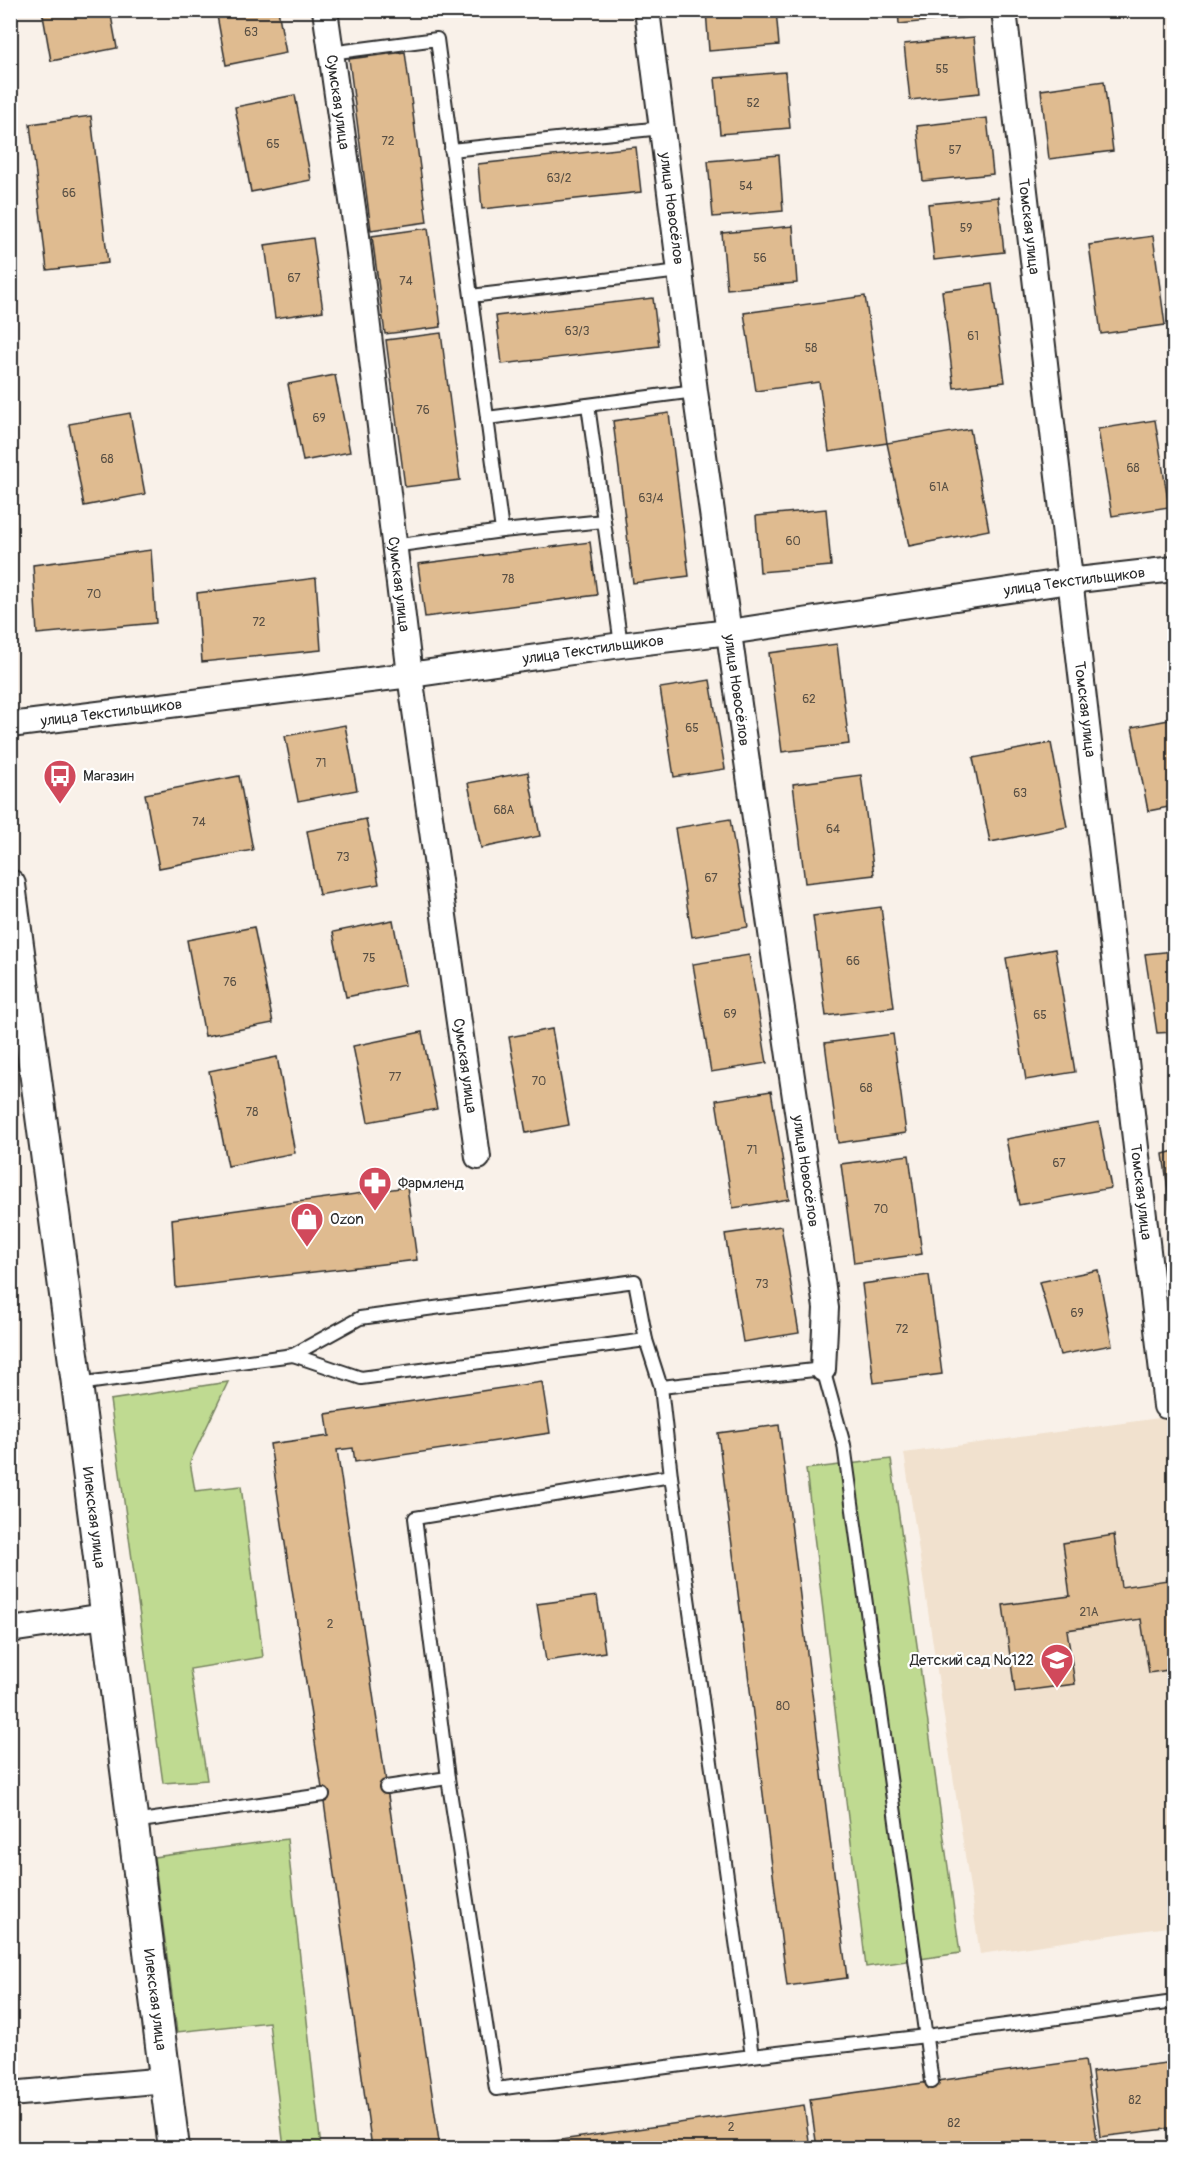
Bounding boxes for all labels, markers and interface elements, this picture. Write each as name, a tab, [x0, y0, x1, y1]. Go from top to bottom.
house number: 63	[244, 25, 258, 40]
street label: Сумская улица	[322, 53, 354, 151]
house number: 55	[935, 62, 949, 77]
house number: 52	[746, 96, 760, 111]
house number: 72	[381, 134, 395, 149]
house number: 65	[266, 137, 280, 152]
house number: 57	[949, 143, 962, 158]
street label: улица Новосёлов	[655, 150, 688, 266]
house number: 63/2	[547, 171, 572, 186]
street label: Томская улица	[1014, 178, 1044, 276]
house number: 54	[739, 179, 753, 194]
house number: 66	[62, 186, 76, 201]
house number: 59	[960, 221, 972, 236]
house number: 56	[753, 251, 767, 266]
house number: 67	[287, 271, 301, 286]
house number: 74	[399, 274, 413, 289]
house number: 63/3	[565, 324, 590, 339]
house number: 61	[967, 329, 979, 344]
house number: 58	[805, 341, 817, 356]
house number: 76	[416, 403, 430, 418]
house number: 69	[312, 411, 326, 426]
house number: 68	[100, 452, 114, 467]
house number: 68	[1126, 461, 1140, 476]
house number: 61А	[929, 480, 949, 495]
house number: 63/4	[639, 491, 664, 506]
house number: 60	[785, 534, 801, 549]
street label: Сумская улица	[384, 536, 414, 633]
street label: улица Текстильщиков	[1001, 563, 1146, 600]
house number: 78	[502, 572, 514, 587]
house number: 70	[87, 587, 101, 602]
house number: 72	[252, 615, 266, 630]
street label: улица Текстильщиков	[520, 630, 665, 669]
street label: улица Новосёлов	[720, 632, 754, 747]
street label: Томская улица	[1070, 660, 1100, 758]
house number: 62	[802, 692, 816, 707]
street label: улица Текстильщиков	[38, 694, 183, 731]
house number: 65	[685, 721, 699, 736]
house number: 71	[315, 756, 327, 771]
bus stop icon: Магазин	[42, 758, 78, 805]
place label: Магазин	[83, 767, 134, 786]
house number: 63	[1013, 786, 1027, 801]
house number: 68А	[494, 803, 515, 818]
house number: 74	[192, 815, 206, 830]
house number: 64	[826, 822, 840, 837]
house number: 73	[336, 850, 350, 865]
house number: 67	[704, 871, 718, 886]
house number: 75	[363, 951, 375, 966]
house number: 66	[846, 954, 860, 969]
house number: 76	[223, 975, 237, 990]
house number: 69	[723, 1007, 737, 1022]
house number: 65	[1033, 1008, 1047, 1023]
street label: Сумская улица	[449, 1017, 481, 1114]
house number: 77	[389, 1070, 402, 1085]
house number: 70	[532, 1074, 546, 1089]
house number: 68	[859, 1081, 873, 1096]
house number: 78	[246, 1105, 258, 1120]
street label: улица Новосёлов	[788, 1113, 823, 1228]
house number: 71	[746, 1143, 758, 1158]
street label: Томская улица	[1126, 1143, 1156, 1241]
house number: 67	[1052, 1156, 1066, 1171]
pharmacy icon: Фармленд	[357, 1165, 393, 1212]
place label: Фармленд	[398, 1174, 464, 1193]
shop icon: Ozon	[289, 1201, 325, 1248]
house number: 70	[874, 1202, 888, 1217]
place label: Ozon	[330, 1210, 364, 1229]
house number: 73	[755, 1277, 769, 1292]
house number: 69	[1070, 1306, 1084, 1321]
house number: 72	[895, 1322, 909, 1337]
street label: Илекская улица	[78, 1466, 110, 1569]
house number: 21А	[1079, 1605, 1099, 1620]
house number: 2	[327, 1617, 334, 1632]
school or university icon: Детский сад №122	[1039, 1642, 1075, 1689]
place label: Детский сад №122	[909, 1651, 1034, 1670]
house number: 80	[776, 1699, 790, 1714]
street label: Илекская улица	[139, 1948, 171, 2051]
house number: 82	[1129, 2093, 1142, 2108]
house number: 82	[948, 2116, 961, 2131]
house number: 2	[728, 2120, 735, 2135]

